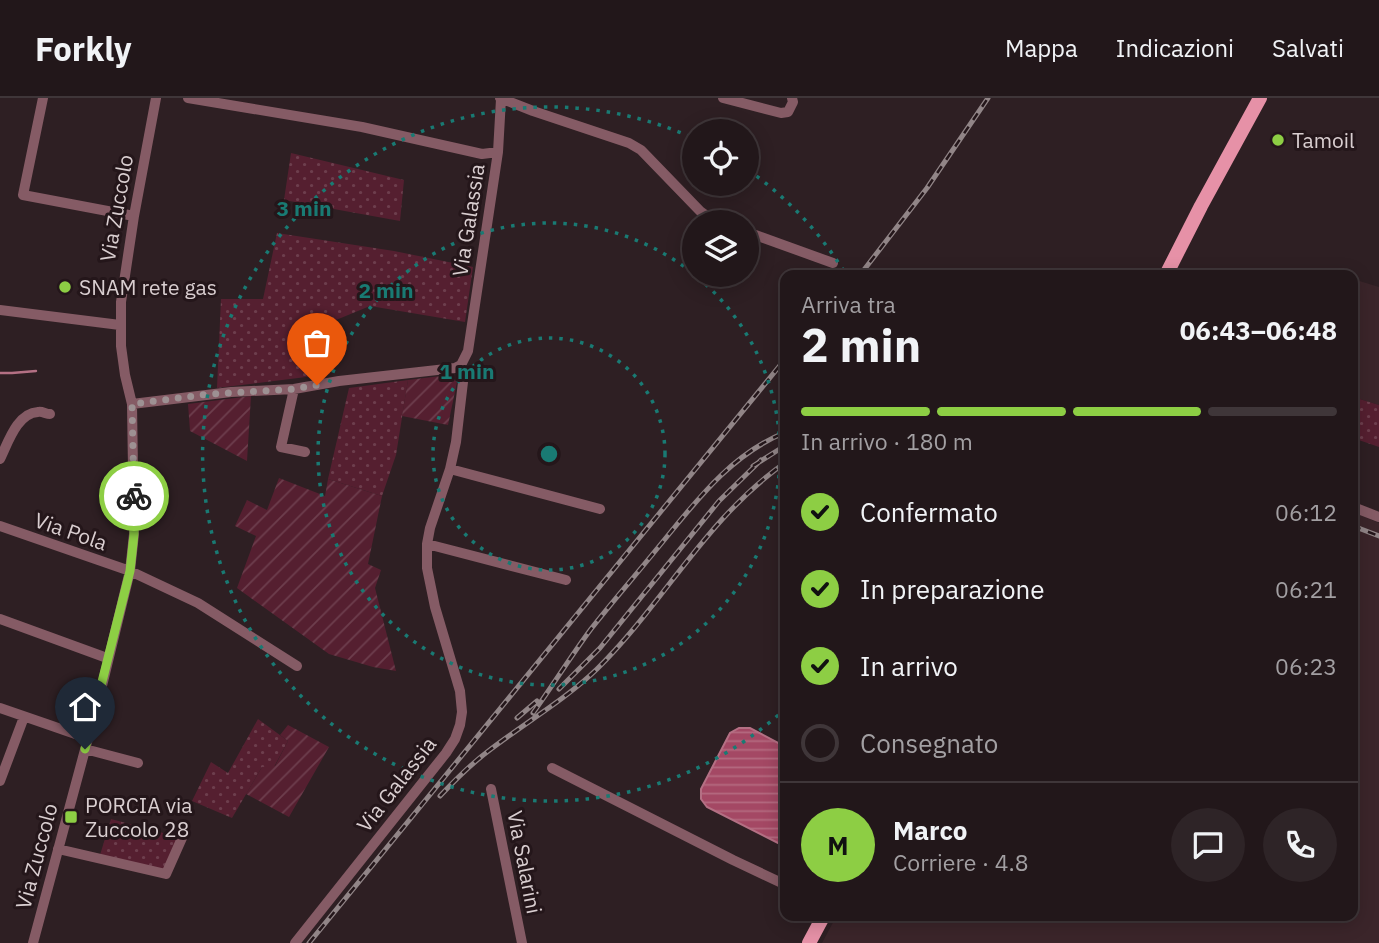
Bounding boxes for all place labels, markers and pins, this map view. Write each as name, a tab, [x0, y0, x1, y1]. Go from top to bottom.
place label: Tamoil	[1292, 126, 1355, 154]
marker: Tamoil	[1270, 132, 1286, 148]
place label: SNAM rete gas	[79, 273, 217, 301]
marker: SNAM rete gas	[57, 279, 73, 295]
pin	[287, 313, 347, 385]
centre of rings	[537, 442, 561, 466]
pin	[55, 677, 115, 749]
place label: PORCIA via Zuccolo 28	[85, 791, 192, 843]
marker: PORCIA via Zuccolo 28	[63, 809, 79, 825]

